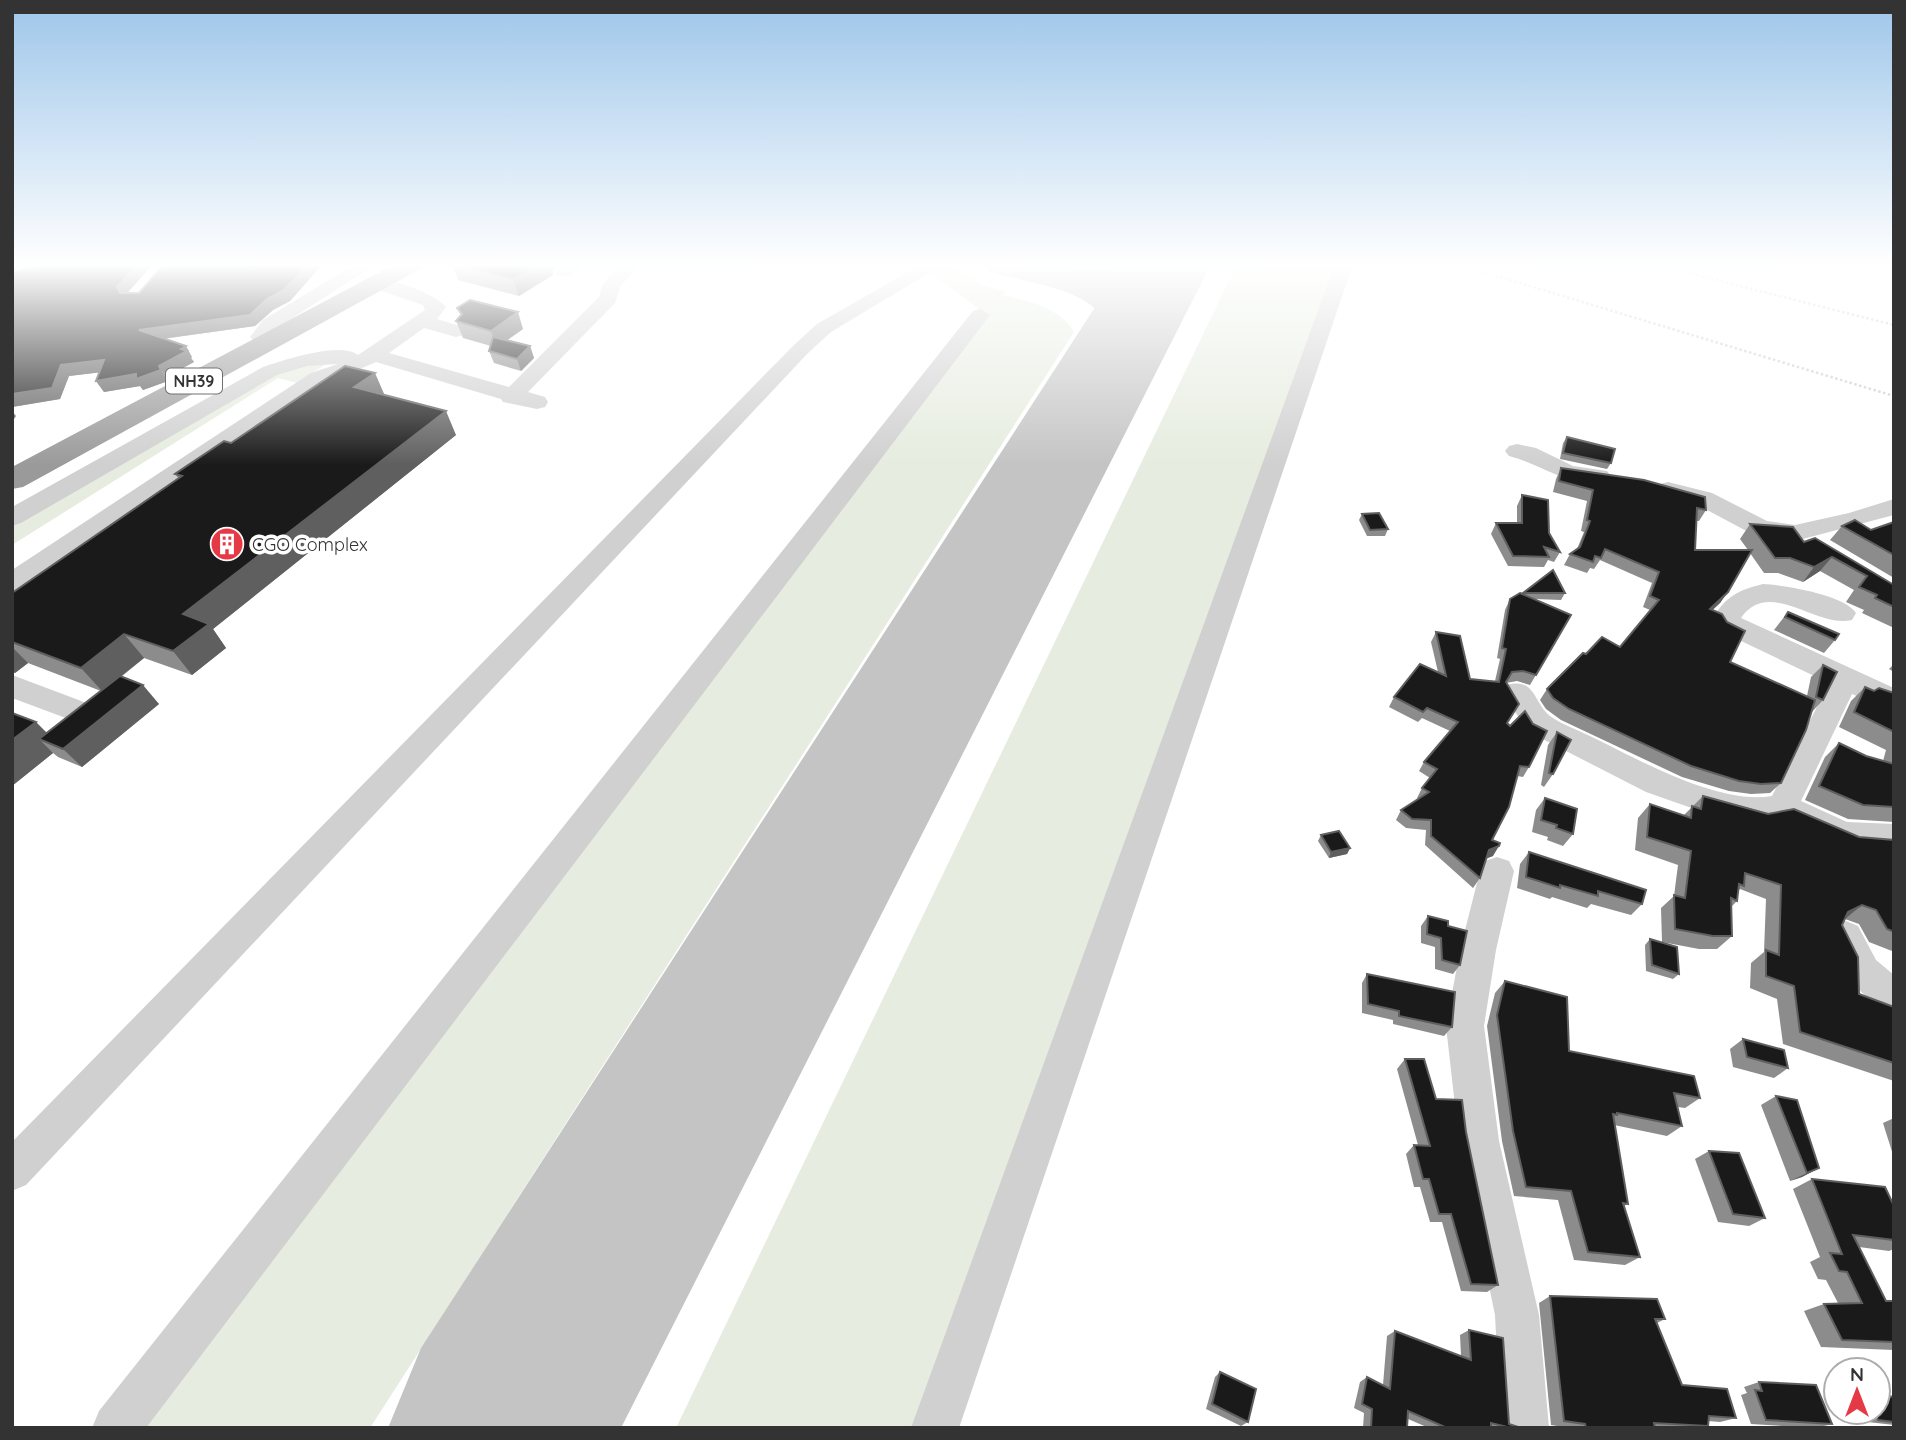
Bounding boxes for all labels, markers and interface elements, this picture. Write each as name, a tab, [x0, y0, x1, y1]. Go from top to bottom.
road number: NH39	[166, 368, 222, 394]
building icon: CGO Complex	[208, 525, 246, 563]
place label: CGO Complex	[252, 533, 368, 556]
north arrow	[1822, 1356, 1892, 1426]
text: N	[1850, 1362, 1864, 1386]

